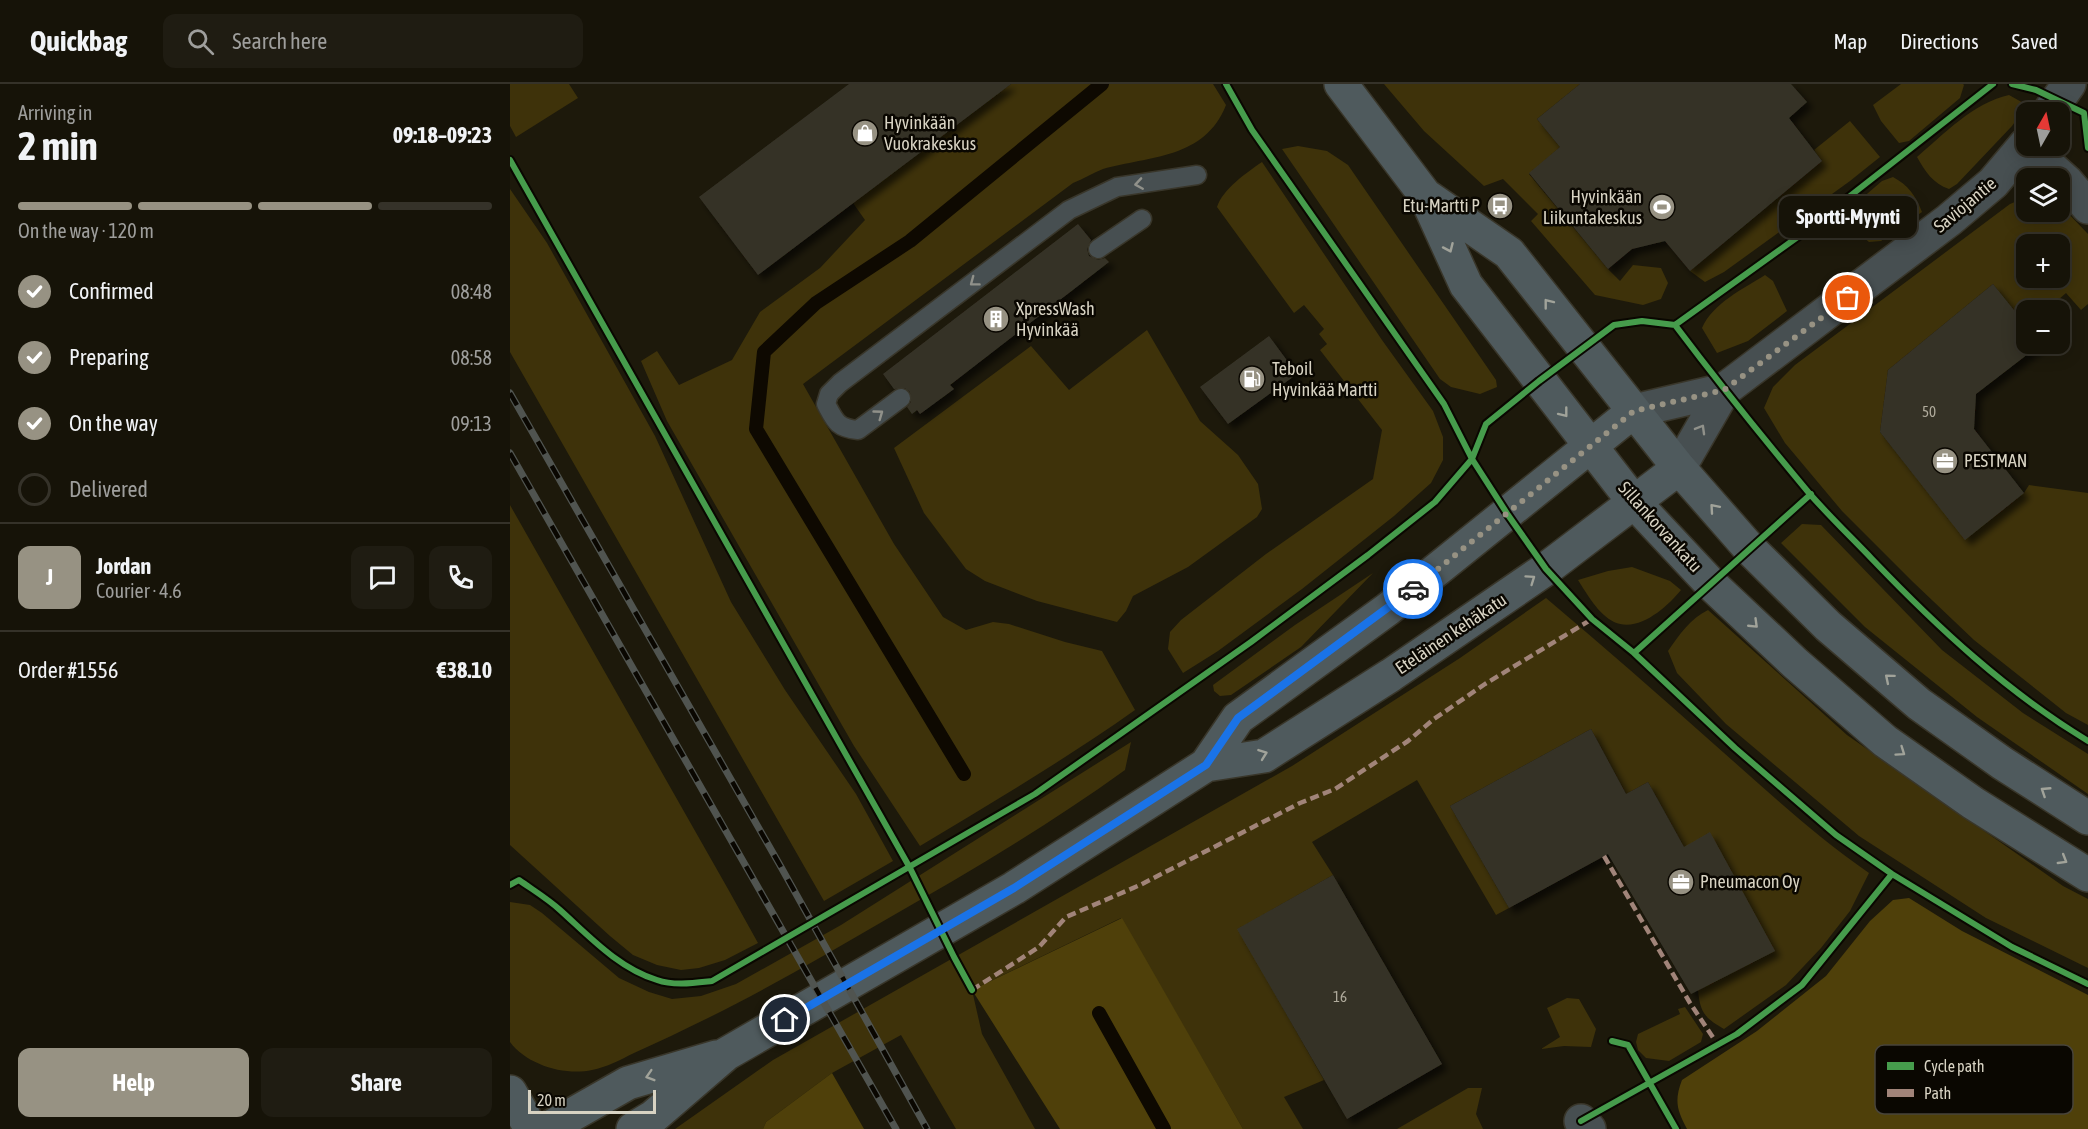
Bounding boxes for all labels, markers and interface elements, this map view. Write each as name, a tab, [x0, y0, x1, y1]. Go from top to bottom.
search box	[163, 14, 583, 68]
text: Quickbag	[30, 25, 127, 57]
icon: search	[184, 25, 217, 58]
text: Search here	[232, 28, 327, 54]
text: Map	[1833, 29, 1867, 53]
text: Directions	[1900, 29, 1979, 53]
text: Saved	[2012, 29, 2058, 53]
text: Arriving in	[18, 101, 92, 124]
north arrow	[2016, 102, 2070, 156]
map controls	[2016, 102, 2070, 354]
place label: Hyvinkään Vuokrakeskus	[884, 112, 976, 154]
shop icon: Hyvinkään Vuokrakeskus	[850, 118, 880, 148]
text: 09:18–09:23	[393, 122, 492, 148]
text: 2 min	[18, 124, 98, 168]
button: layers	[2016, 168, 2070, 222]
street label: Saviojantie	[1929, 173, 2000, 237]
one-way arrow	[1135, 177, 1144, 189]
place label: Hyvinkään Liikuntakeskus	[1543, 186, 1642, 228]
bus stop icon: Etu-Martti P	[1485, 191, 1515, 221]
sports icon: Hyvinkään Liikuntakeskus	[1647, 192, 1677, 222]
place label: Etu-Martti P	[1403, 195, 1480, 216]
callout: Sportti-Myynti	[1779, 196, 1917, 238]
text: Sportti-Myynti	[1796, 205, 1900, 228]
text: On the way · 120 m	[18, 219, 154, 242]
button: +	[2016, 234, 2070, 288]
one-way arrow	[1442, 242, 1454, 253]
pin	[1822, 272, 1873, 323]
icon: check	[18, 275, 51, 308]
one-way arrow	[969, 275, 980, 286]
text: Confirmed	[69, 278, 154, 304]
text: 08:48	[451, 280, 492, 303]
icon: bag	[1831, 281, 1864, 314]
place label: XpressWash Hyvinkää	[1016, 298, 1095, 340]
one-way arrow	[1545, 298, 1556, 309]
button: −	[2016, 300, 2070, 354]
building icon: XpressWash Hyvinkää	[981, 304, 1011, 334]
icon: check	[18, 341, 51, 374]
text: Preparing	[69, 344, 149, 370]
text: 08:58	[451, 346, 492, 369]
place label: Teboil Hyvinkää Martti	[1272, 358, 1377, 400]
fuel station icon: Teboil Hyvinkää Martti	[1237, 364, 1267, 394]
house number: 50	[1922, 403, 1936, 420]
one-way arrow	[1557, 406, 1568, 417]
icon: check	[18, 407, 51, 440]
text: On the way	[69, 410, 158, 436]
one-way arrow	[873, 411, 884, 422]
text: 09:13	[451, 412, 492, 435]
one-way arrow	[1694, 425, 1706, 435]
office icon: PESTMAN	[1930, 446, 1960, 476]
place label: PESTMAN	[1964, 450, 2027, 471]
text: Delivered	[69, 476, 148, 502]
street label: Sillankorvankatu	[1614, 477, 1706, 576]
one-way arrow	[1710, 504, 1721, 515]
button: chat	[351, 546, 414, 609]
button: phone	[429, 546, 492, 609]
text: Jordan	[96, 553, 151, 579]
courier	[1383, 559, 1443, 619]
text: J	[46, 564, 53, 590]
icon: car	[1397, 573, 1430, 606]
one-way arrow	[1525, 575, 1536, 586]
text: Courier · 4.6	[96, 579, 182, 602]
street label: Eteläinen kehäkatu	[1391, 589, 1510, 678]
one-way arrow	[1747, 617, 1757, 628]
text: Order #1556	[18, 657, 118, 683]
text: €38.10	[437, 657, 492, 683]
one-way arrow	[1885, 674, 1896, 685]
one-way arrow	[1894, 745, 1905, 756]
one-way arrow	[1256, 749, 1267, 761]
one-way arrow	[2041, 787, 2052, 798]
one-way arrow	[2057, 852, 2067, 864]
office icon: Pneumacon Oy	[1666, 867, 1696, 897]
place label: Pneumacon Oy	[1700, 871, 1800, 892]
house number: 16	[1333, 988, 1347, 1005]
pin	[759, 994, 810, 1045]
icon: home	[768, 1003, 801, 1036]
legend	[1875, 1045, 2073, 1114]
button: Help	[18, 1048, 249, 1117]
button: Share	[261, 1048, 492, 1117]
text: Cycle path	[1924, 1057, 1984, 1076]
one-way arrow	[645, 1069, 656, 1081]
text: Path	[1924, 1084, 1951, 1102]
scale bar	[528, 1087, 656, 1114]
text: 20 m	[537, 1091, 566, 1109]

